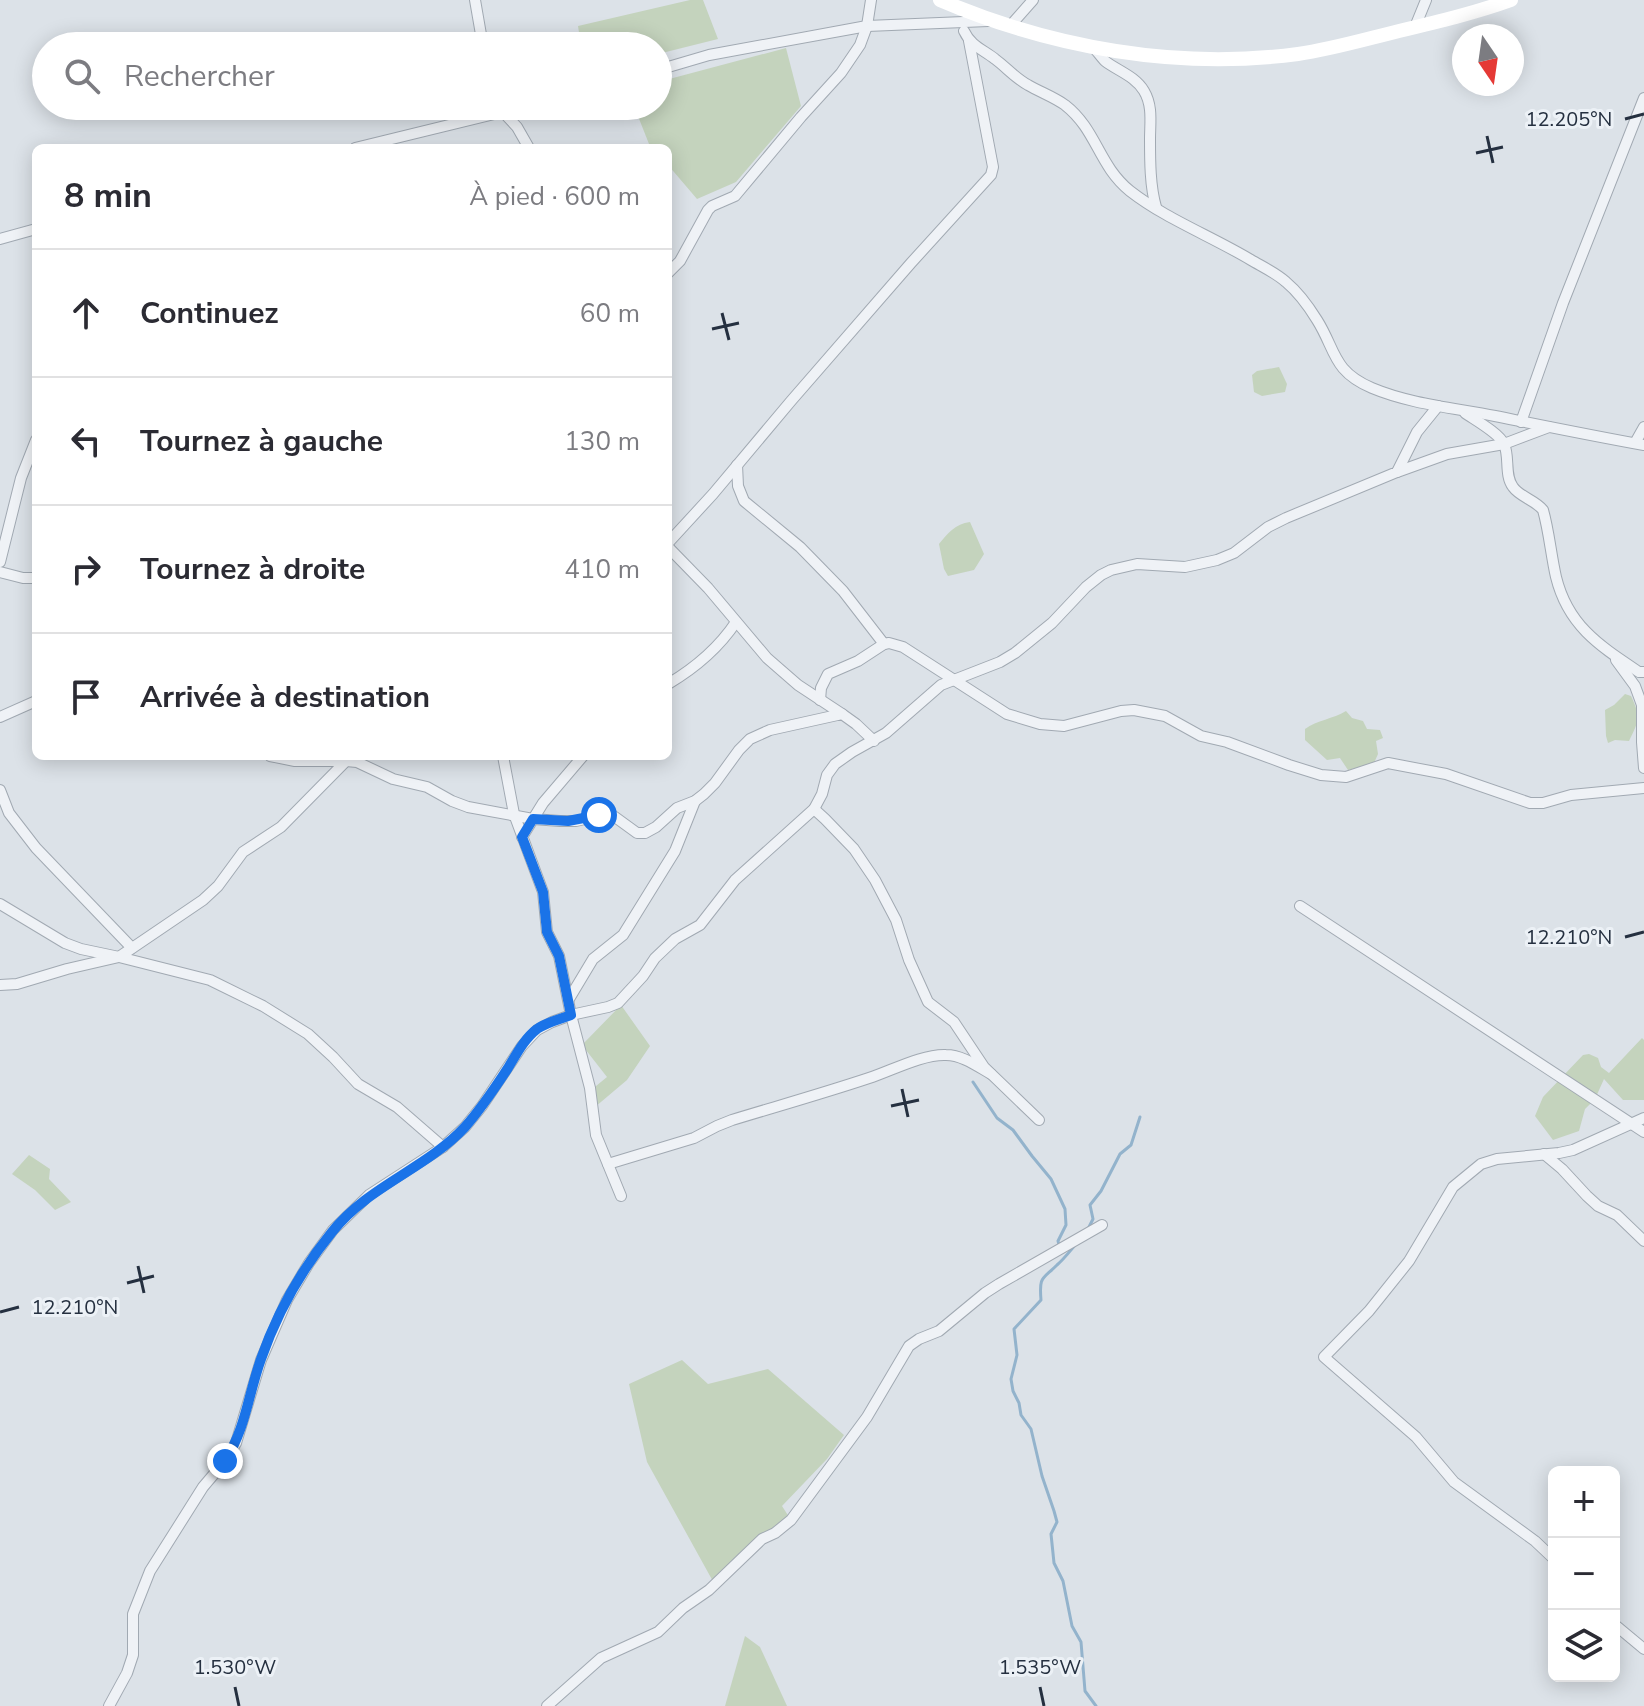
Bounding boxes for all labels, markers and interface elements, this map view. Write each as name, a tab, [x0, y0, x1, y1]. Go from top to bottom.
north arrow	[1452, 24, 1524, 96]
search box	[32, 32, 672, 120]
icon: search	[60, 54, 104, 98]
text: Rechercher	[124, 56, 275, 97]
text: 12.205°N	[1526, 106, 1612, 133]
text: 8 min	[64, 173, 152, 219]
text: À pied · 600 m	[469, 179, 640, 214]
icon: ahead	[64, 291, 108, 335]
text: Continuez	[140, 293, 279, 334]
text: 60 m	[580, 296, 640, 331]
icon: left	[64, 419, 108, 463]
text: Tournez à gauche	[140, 421, 383, 462]
text: 130 m	[564, 424, 640, 459]
icon: right	[64, 547, 108, 591]
text: Tournez à droite	[140, 549, 365, 590]
text: 410 m	[564, 552, 640, 587]
icon: arrive	[64, 675, 108, 719]
text: Arrivée à destination	[140, 677, 430, 718]
route start	[581, 797, 617, 833]
text: 12.210°N	[1526, 924, 1612, 951]
text: 12.210°N	[32, 1294, 118, 1321]
route end	[207, 1443, 243, 1479]
map controls	[1548, 1466, 1620, 1682]
button: +	[1548, 1466, 1620, 1538]
button: −	[1548, 1538, 1620, 1610]
button: layers	[1548, 1610, 1620, 1682]
text: 1.530°W	[194, 1654, 276, 1681]
text: 1.535°W	[999, 1654, 1081, 1681]

